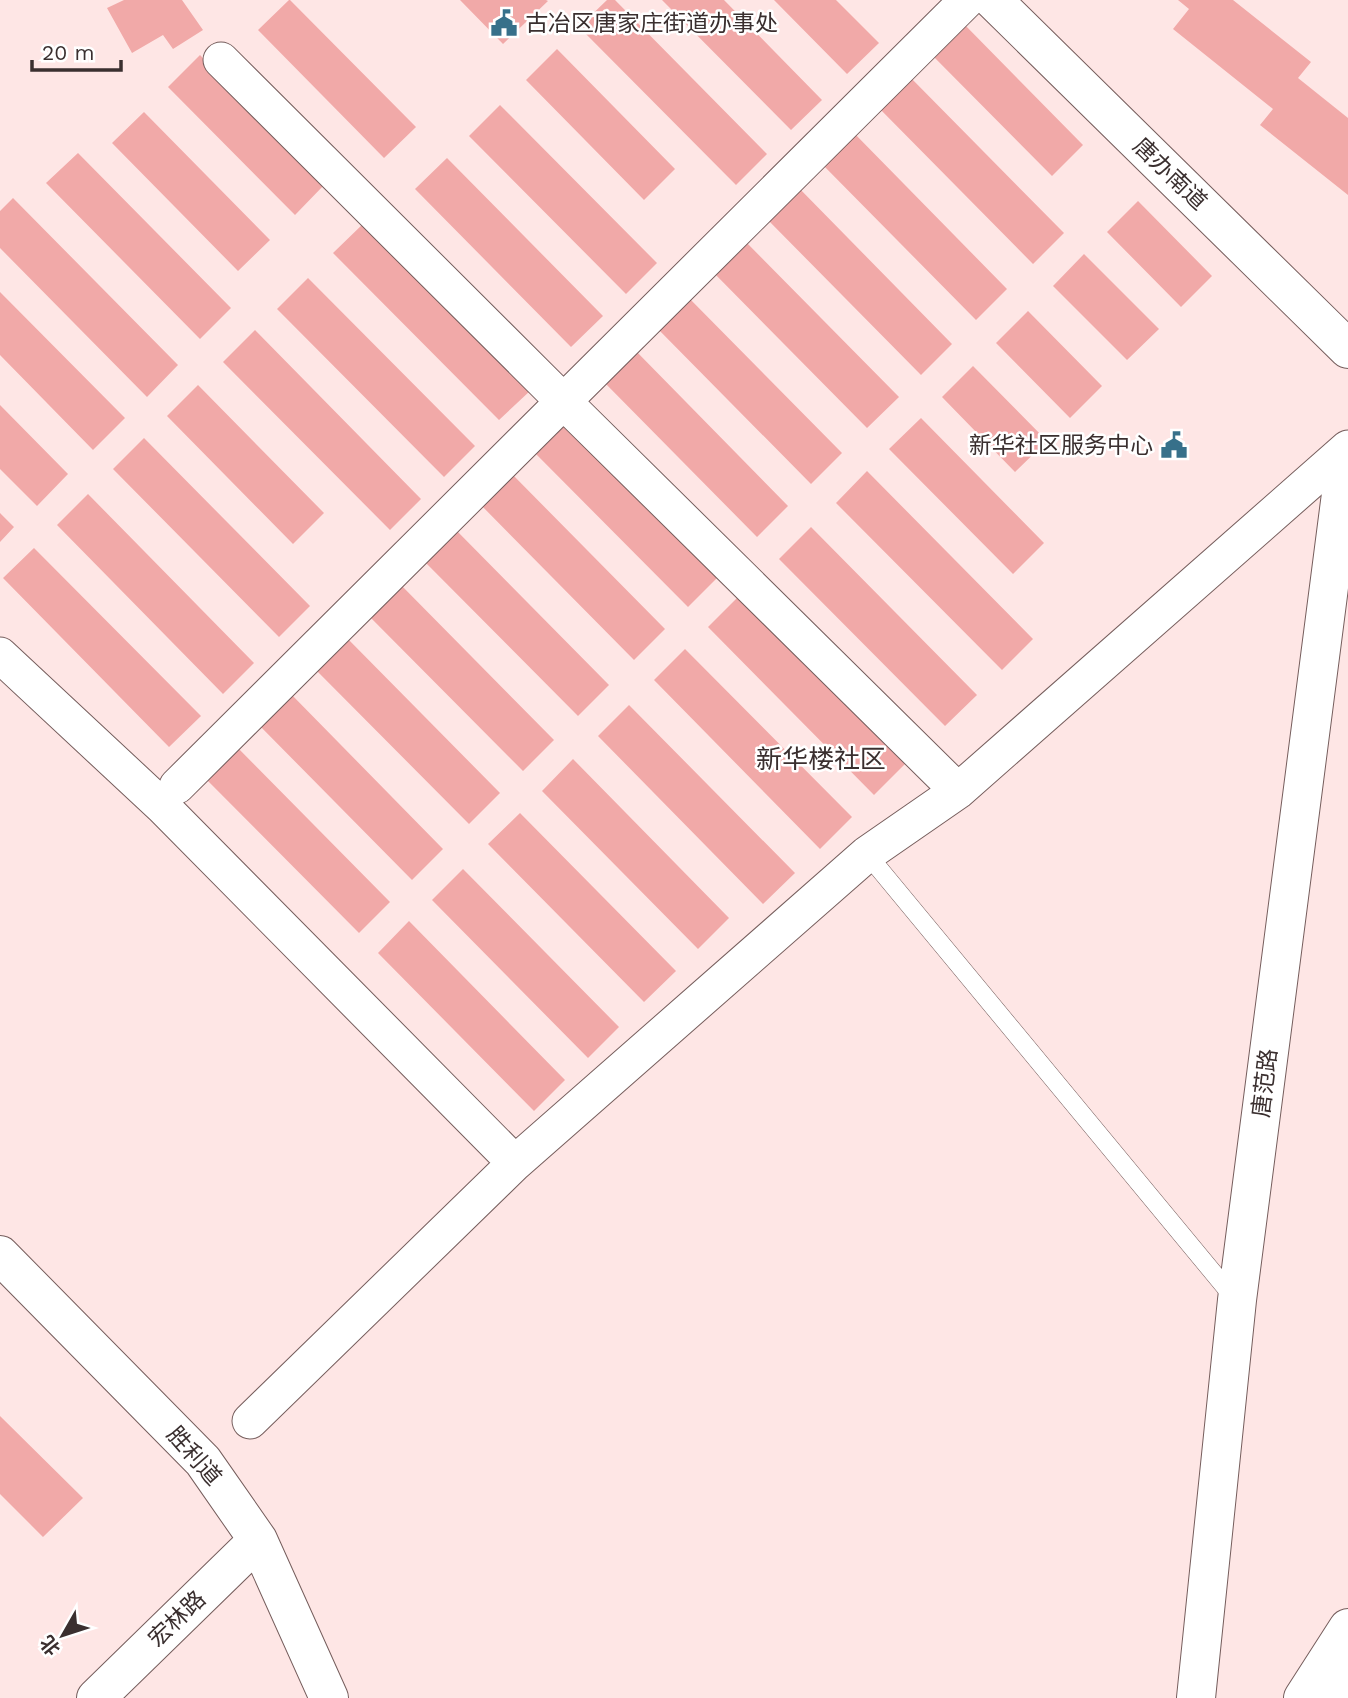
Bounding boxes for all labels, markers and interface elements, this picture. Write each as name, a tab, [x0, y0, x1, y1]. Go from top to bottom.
public building icon: 古冶区唐家庄街道办事处	[489, 8, 519, 38]
place label: 古冶区唐家庄街道办事处	[525, 10, 778, 37]
scale bar	[32, 28, 121, 72]
text: 20 m	[42, 40, 94, 65]
street label: 唐办南道	[1128, 132, 1212, 216]
public building icon: 新华社区服务中心	[1159, 430, 1189, 460]
place label: 新华社区服务中心	[969, 432, 1153, 459]
district label: 新华楼社区	[756, 744, 886, 774]
street label: 唐范路	[1247, 1047, 1283, 1119]
street label: 胜利道	[161, 1421, 227, 1491]
street label: 宏林路	[143, 1585, 211, 1653]
north arrow	[28, 1600, 98, 1670]
text: 北	[35, 1631, 65, 1660]

